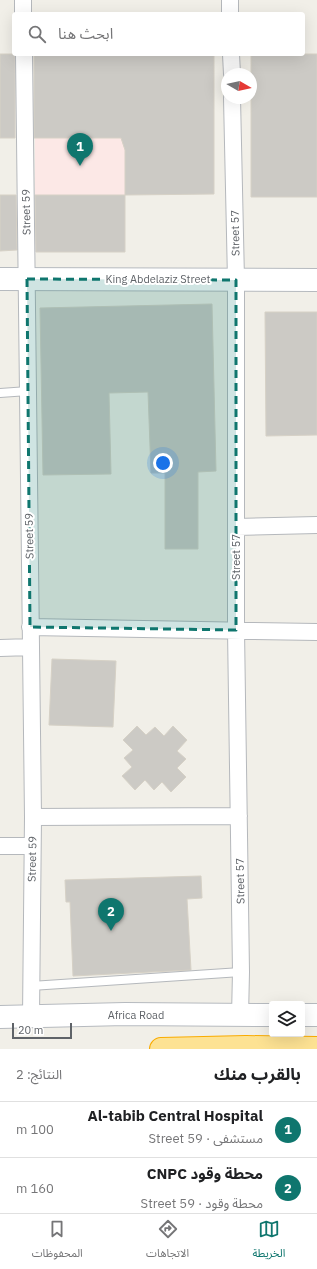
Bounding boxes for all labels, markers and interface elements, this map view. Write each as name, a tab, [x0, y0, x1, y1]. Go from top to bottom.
search box	[12, 12, 305, 56]
icon: search	[26, 23, 48, 45]
text: ابحث هنا	[58, 24, 113, 43]
north arrow	[221, 68, 257, 104]
pin: 1	[67, 133, 93, 166]
street label: Street 59	[19, 189, 33, 235]
street label: Street 57	[228, 210, 242, 256]
street label: King Abdelaziz Street	[106, 272, 211, 286]
your location	[153, 453, 173, 473]
street label: Street 59	[22, 513, 36, 559]
street label: Street 57	[229, 534, 243, 580]
street label: Street 59	[25, 836, 39, 882]
street label: Street 57	[233, 858, 247, 904]
pin: 2	[98, 898, 124, 931]
map controls	[269, 1001, 305, 1037]
button: layers	[269, 1001, 305, 1037]
street label: Africa Road	[108, 1008, 164, 1022]
scale bar	[12, 1021, 72, 1040]
text: 20 m	[18, 1023, 43, 1037]
text: بالقرب منك	[214, 1063, 301, 1085]
text: النتائج: 2	[16, 1066, 62, 1083]
text: Al-tabib Central Hospital	[87, 1106, 263, 1125]
text: 100 m	[16, 1121, 54, 1138]
text: 1	[284, 1121, 292, 1138]
text: مستشفى · Street 59	[149, 1130, 263, 1147]
text: محطة وقود CNPC	[147, 1164, 263, 1183]
text: 160 m	[16, 1180, 54, 1197]
text: 2	[284, 1180, 292, 1197]
text: محطة وقود · Street 59	[141, 1195, 263, 1212]
tab: المحفوظات	[32, 1218, 83, 1265]
tab: الاتجاهات	[146, 1218, 189, 1265]
tab: الخريطة	[252, 1218, 285, 1265]

